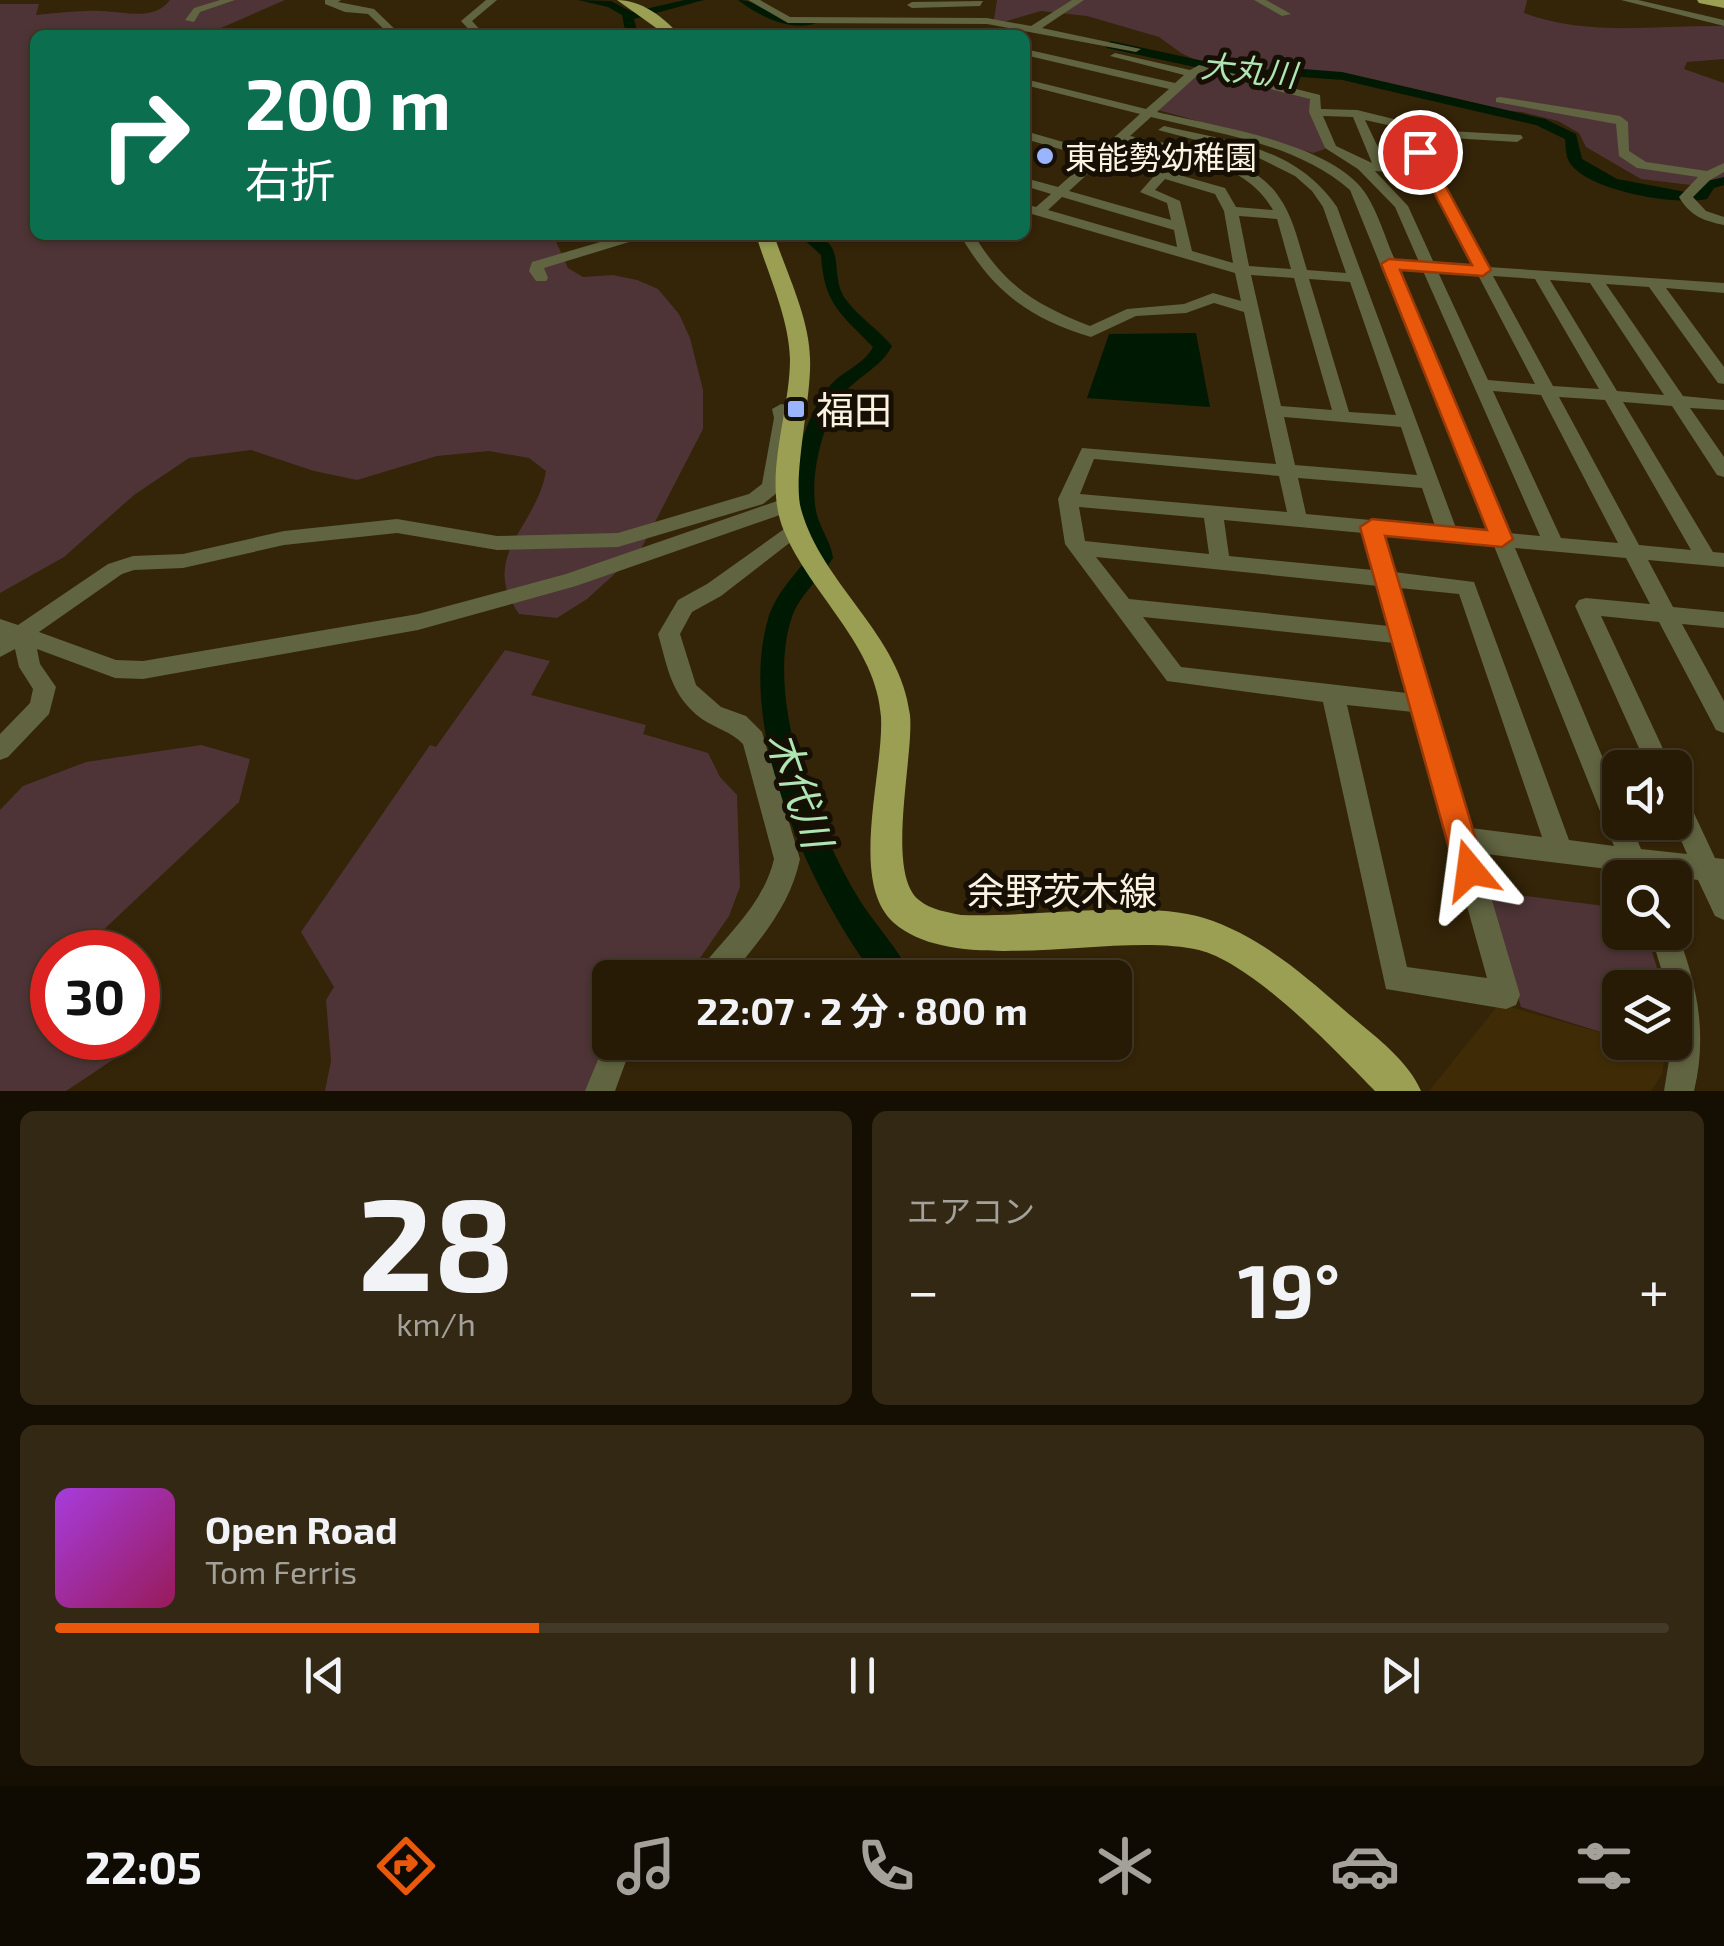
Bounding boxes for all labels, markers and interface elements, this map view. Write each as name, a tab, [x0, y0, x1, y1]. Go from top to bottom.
water label: 大丸川	[1199, 45, 1302, 93]
text: 200 m	[245, 60, 451, 144]
icon: right	[80, 70, 210, 200]
pin	[1378, 110, 1463, 195]
icon: arrive	[1393, 125, 1448, 180]
place label: 東能勢幼稚園	[1065, 137, 1257, 175]
marker: 東能勢幼稚園	[1034, 145, 1056, 167]
text: 右折	[245, 152, 335, 206]
place label: 福田	[816, 386, 892, 432]
marker: 福田	[785, 398, 807, 420]
water label: 木代川	[759, 724, 845, 857]
map controls	[1602, 750, 1692, 1060]
button: sound	[1602, 750, 1692, 840]
position arrow	[1418, 818, 1522, 922]
button: search	[1602, 860, 1692, 950]
street label: 余野茨木線	[967, 867, 1157, 913]
speed limit sign: 30	[30, 930, 160, 1060]
button: layers	[1602, 970, 1692, 1060]
text: 22:07 · 2 分 · 800 m	[696, 987, 1028, 1033]
text: 28	[358, 1161, 514, 1317]
text: エアコン	[907, 1191, 1035, 1229]
text: 19°	[1238, 1243, 1340, 1333]
text: −	[907, 1256, 939, 1322]
text: +	[1639, 1256, 1669, 1322]
text: km/h	[396, 1304, 476, 1342]
text: Open Road	[205, 1506, 398, 1552]
text: Tom Ferris	[205, 1552, 357, 1590]
icon: previous	[297, 1648, 352, 1703]
icon: pause	[835, 1648, 890, 1703]
icon: next	[1373, 1648, 1428, 1703]
icon: directions	[371, 1831, 441, 1901]
icon: music	[611, 1831, 681, 1901]
icon: phone	[851, 1831, 921, 1901]
icon: climate	[1090, 1831, 1160, 1901]
icon: car	[1330, 1831, 1400, 1901]
icon: filters	[1569, 1831, 1639, 1901]
text: 22:05	[85, 1839, 202, 1893]

